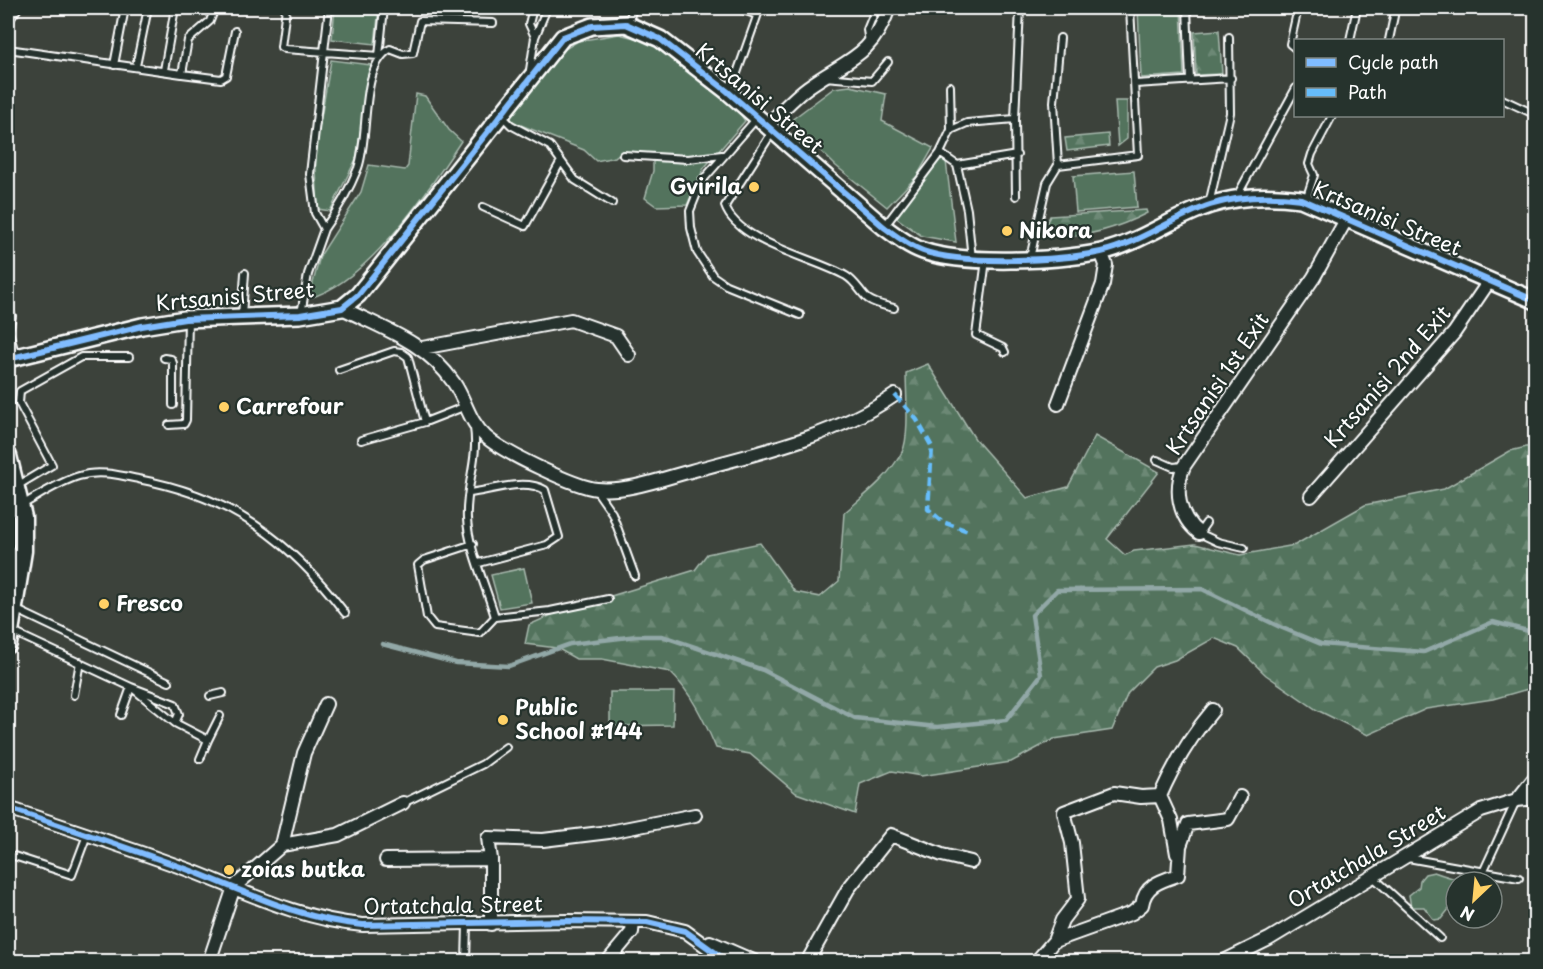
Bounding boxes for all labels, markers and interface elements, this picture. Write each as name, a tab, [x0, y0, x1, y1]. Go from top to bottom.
street label: Krtsanisi Street	[689, 34, 831, 161]
legend	[1294, 39, 1504, 117]
text: Cycle path	[1348, 48, 1439, 75]
text: Path	[1348, 78, 1387, 105]
place label: Gvirila	[670, 169, 742, 201]
street label: Krtsanisi Street	[1308, 171, 1467, 263]
marker: Gvirila	[747, 180, 761, 194]
place label: Nikora	[1019, 213, 1093, 245]
marker: Nikora	[1000, 224, 1014, 238]
street label: Krtsanisi Street	[154, 272, 315, 318]
street label: Krtsanisi 2nd Exit	[1315, 297, 1458, 454]
street label: Krtsanisi 1st Exit	[1157, 305, 1276, 461]
place label: Carrefour	[236, 389, 344, 421]
marker: Carrefour	[217, 400, 231, 414]
place label: Fresco	[116, 586, 183, 618]
marker: Fresco	[97, 597, 111, 611]
place label: Public School #144	[515, 690, 643, 746]
marker: Public School #144	[496, 713, 510, 727]
street label: Ortatchala Street	[1281, 795, 1451, 915]
place label: zoias butka	[241, 852, 365, 884]
marker: zoias butka	[222, 863, 236, 877]
north arrow	[1444, 870, 1504, 930]
street label: Ortatchala Street	[363, 886, 543, 922]
text: N	[1456, 901, 1478, 928]

